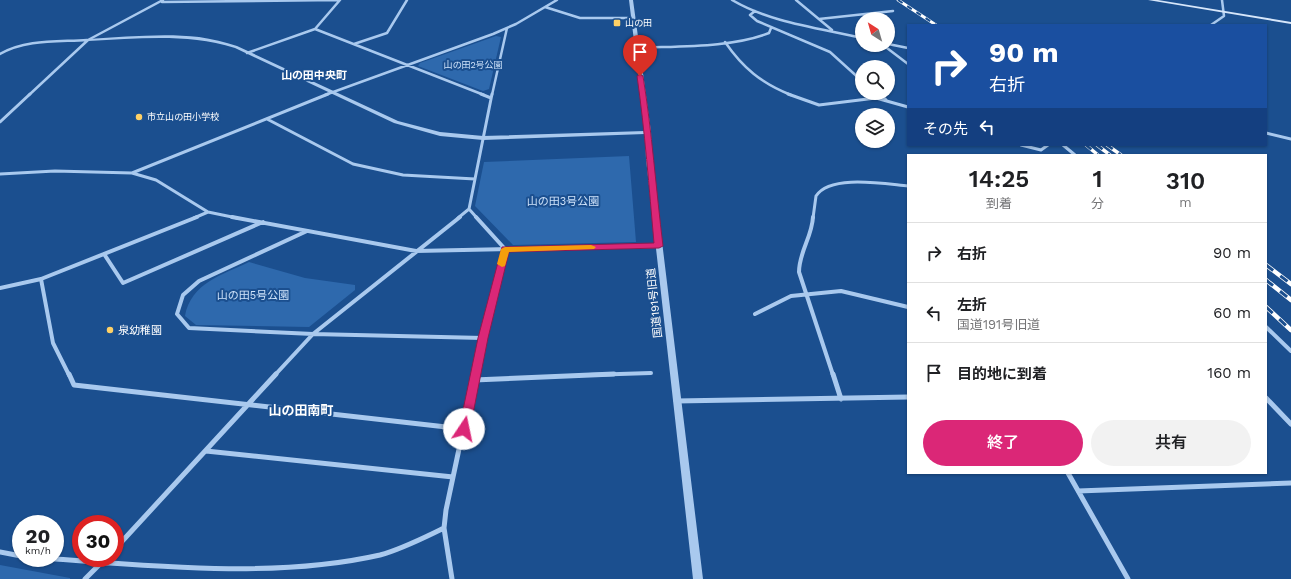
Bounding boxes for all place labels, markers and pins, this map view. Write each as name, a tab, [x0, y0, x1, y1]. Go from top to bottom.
marker: 山の田	[612, 18, 622, 28]
place label: 山の田	[625, 18, 652, 28]
pin	[623, 35, 657, 76]
marker: 市立山の田小学校	[134, 112, 144, 122]
place label: 市立山の田小学校	[147, 112, 219, 122]
place label: 泉幼稚園	[118, 324, 162, 337]
marker: 泉幼稚園	[105, 325, 115, 335]

